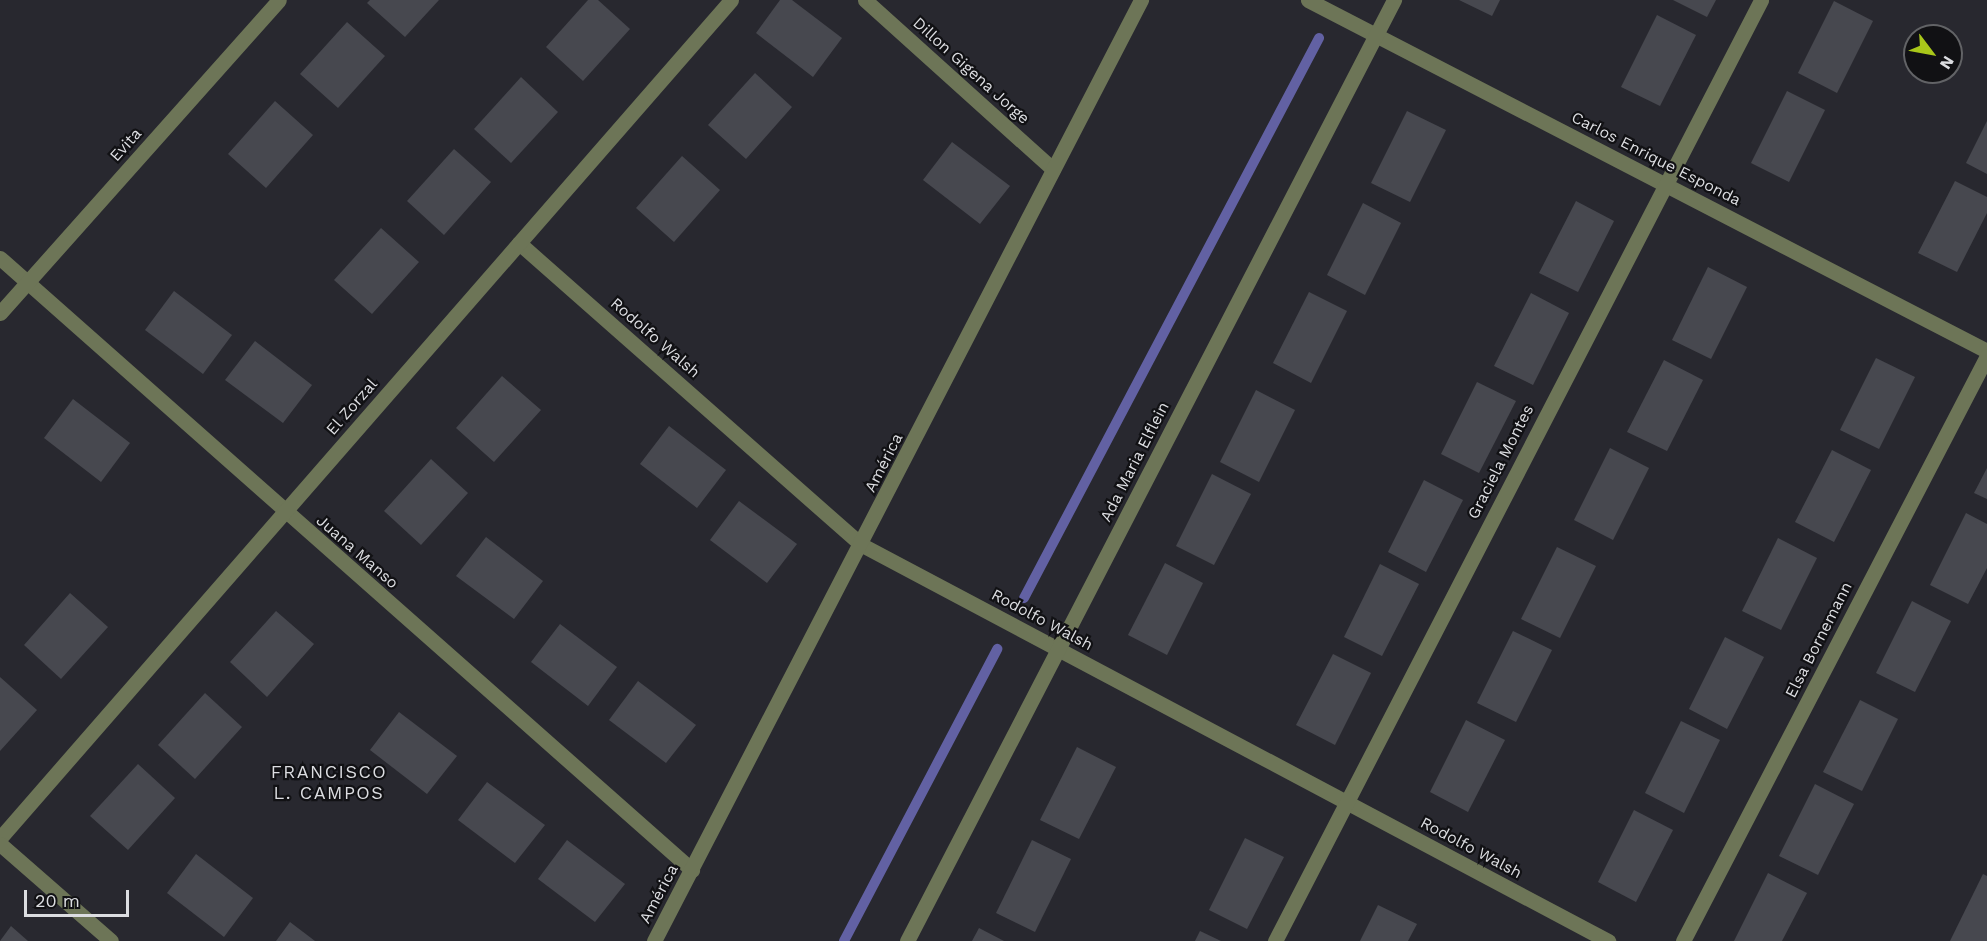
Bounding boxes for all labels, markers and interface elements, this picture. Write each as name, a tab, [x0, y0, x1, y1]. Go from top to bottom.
street label: Dillon Gigena Jorge	[909, 13, 1033, 129]
north arrow	[1903, 24, 1963, 84]
text: N	[1936, 53, 1958, 73]
street label: Carlos Enrique Esponda	[1568, 108, 1744, 210]
street label: Evita	[106, 124, 146, 166]
street label: Rodolfo Walsh	[606, 294, 704, 382]
street label: El Zorzal	[322, 375, 382, 439]
street label: Ada Maria Elflein	[1096, 399, 1174, 525]
street label: Graciela Montes	[1464, 401, 1538, 523]
street label: América	[861, 430, 907, 496]
street label: Juana Manso	[312, 511, 402, 593]
street label: Elsa Bornemann	[1781, 579, 1857, 701]
street label: Rodolfo Walsh	[988, 585, 1096, 655]
district label: FRANCISCO L. CAMPOS	[271, 762, 387, 804]
street label: Rodolfo Walsh	[1417, 813, 1525, 883]
street label: América	[636, 861, 682, 927]
scale bar	[27, 878, 132, 916]
text: 20 m	[35, 890, 80, 911]

